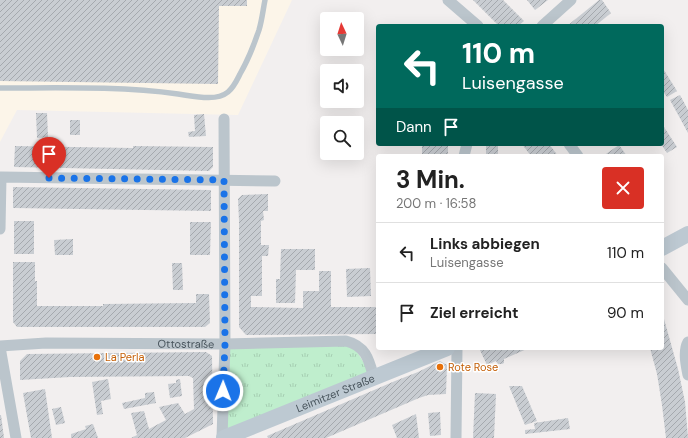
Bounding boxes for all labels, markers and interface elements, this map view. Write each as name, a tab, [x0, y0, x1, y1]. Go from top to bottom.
north arrow	[320, 12, 364, 56]
map controls	[320, 12, 364, 160]
text: 110 m	[462, 35, 535, 72]
icon: left	[396, 40, 448, 92]
button: sound	[320, 64, 364, 108]
text: Luisengasse	[462, 71, 564, 95]
button: search	[320, 116, 364, 160]
icon: arrive	[440, 116, 462, 138]
text: Dann	[396, 117, 432, 137]
pin	[32, 137, 66, 178]
icon: arrive	[38, 143, 60, 165]
text: 3 Min.	[396, 164, 465, 195]
button: close	[602, 167, 644, 209]
text: 200 m · 16:58	[396, 195, 476, 212]
text: Links abbiegen	[430, 234, 540, 254]
icon: left	[396, 242, 418, 264]
text: 110 m	[607, 243, 644, 263]
text: Luisengasse	[430, 254, 504, 271]
icon: arrive	[396, 302, 418, 324]
text: Ziel erreicht	[430, 303, 519, 323]
text: 90 m	[607, 303, 644, 323]
street label: Ottostraße	[158, 337, 214, 351]
place label: La Perla	[105, 350, 145, 364]
marker: La Perla	[92, 352, 102, 362]
place label: Rote Rose	[448, 360, 498, 374]
marker: Rote Rose	[435, 362, 445, 372]
position arrow	[202, 370, 244, 412]
street label: Leimitzer Straße	[294, 371, 377, 415]

